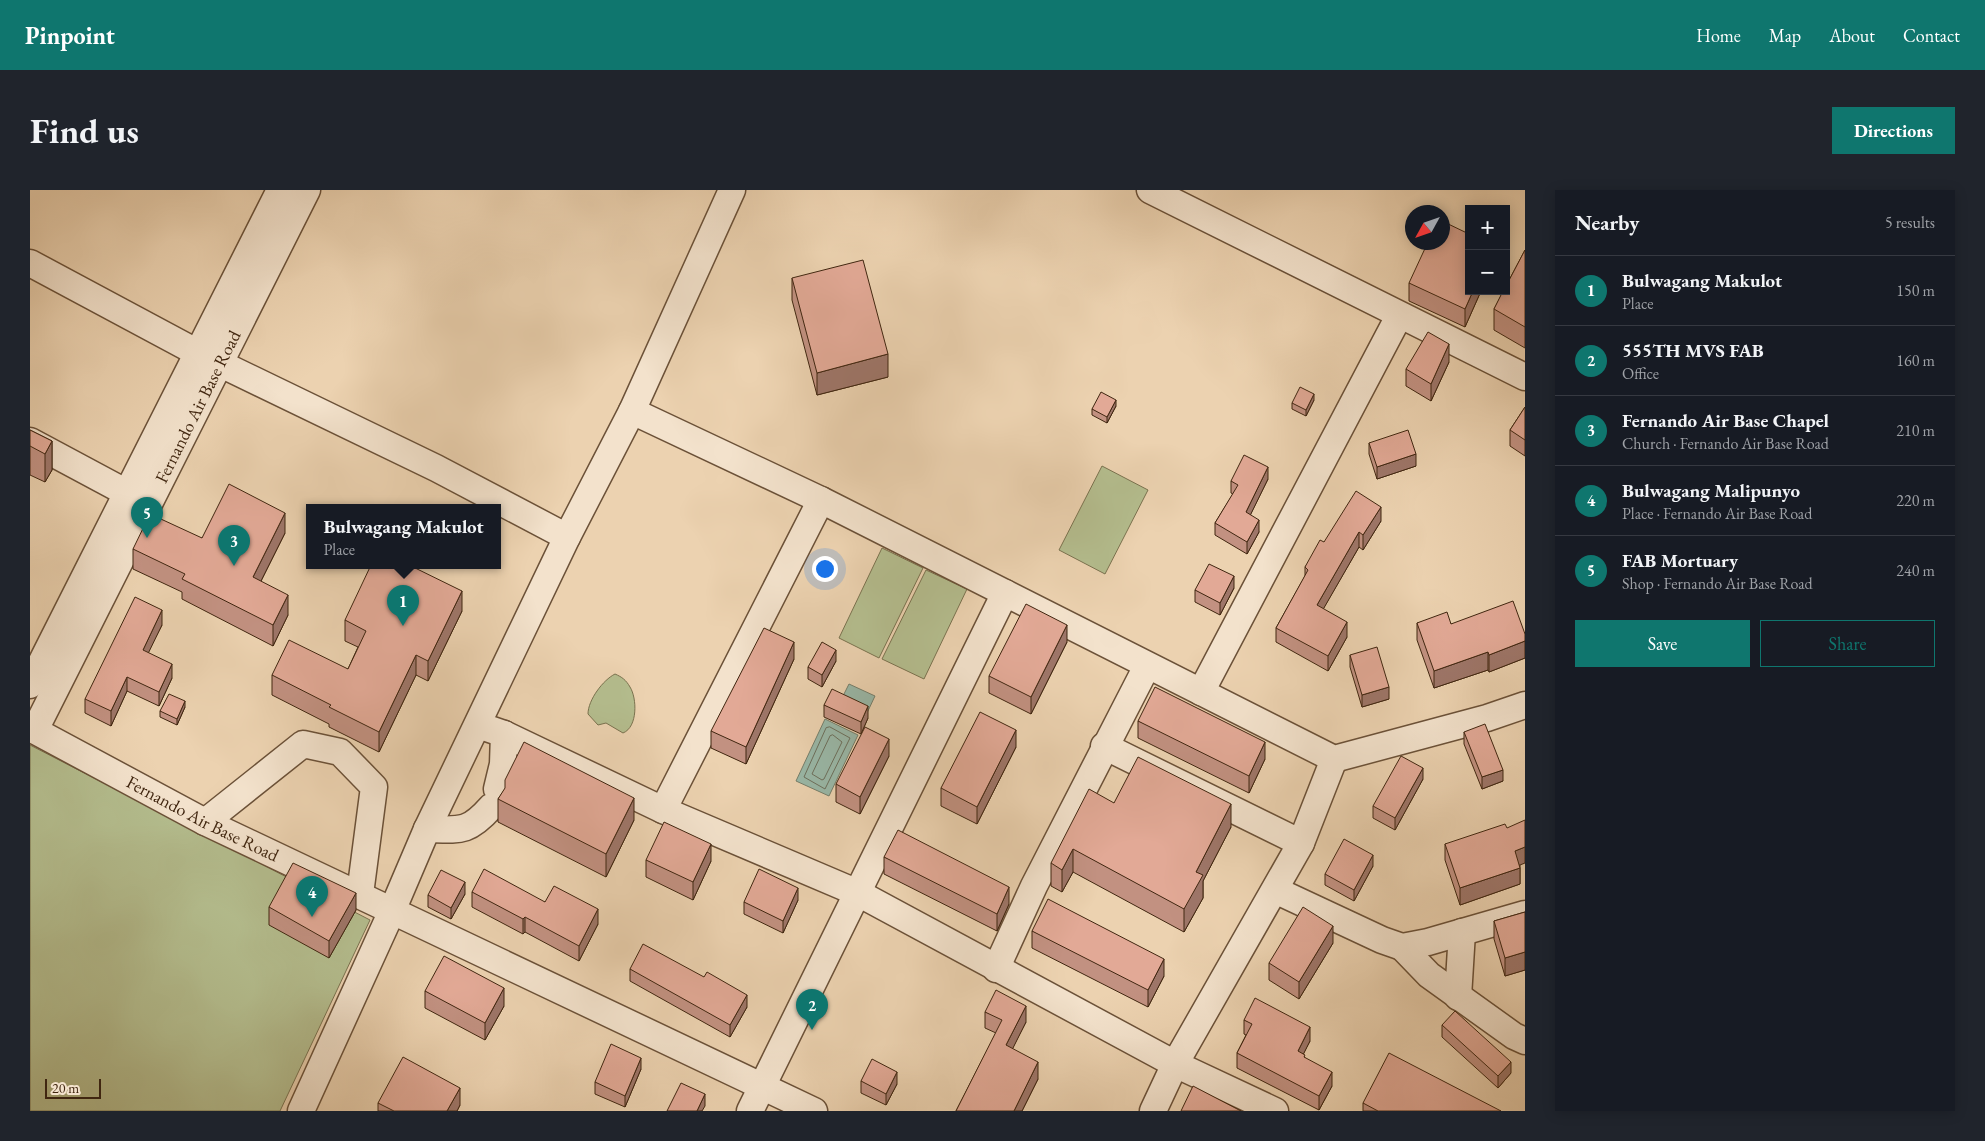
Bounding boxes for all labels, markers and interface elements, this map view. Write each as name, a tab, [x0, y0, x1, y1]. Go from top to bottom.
text: Pinpoint	[25, 20, 115, 51]
text: Home	[1696, 24, 1741, 47]
text: Map	[1769, 24, 1801, 47]
text: About	[1829, 24, 1875, 47]
text: Contact	[1903, 24, 1960, 47]
button: Directions	[1832, 107, 1955, 154]
text: Find us	[30, 108, 139, 153]
north arrow	[1405, 205, 1450, 250]
map controls	[1465, 205, 1510, 295]
button: +	[1465, 205, 1510, 250]
text: Nearby	[1575, 209, 1639, 236]
text: 5 results	[1885, 212, 1935, 233]
button: −	[1465, 250, 1510, 295]
text: Bulwagang Makulot	[1622, 268, 1782, 293]
text: 1	[1587, 280, 1595, 301]
text: 150 m	[1896, 280, 1935, 301]
text: Place	[1622, 293, 1654, 314]
street label: Fernando Air Base Road	[149, 325, 246, 487]
text: 555TH MVS FAB	[1622, 338, 1764, 363]
text: 2	[1587, 350, 1595, 371]
text: 160 m	[1896, 350, 1935, 371]
text: Office	[1622, 363, 1659, 384]
text: Fernando Air Base Chapel	[1622, 408, 1829, 433]
text: 3	[1587, 420, 1595, 441]
text: 210 m	[1896, 420, 1935, 441]
text: Church · Fernando Air Base Road	[1622, 433, 1829, 454]
text: Bulwagang Malipunyo	[1622, 478, 1800, 503]
text: 4	[1587, 490, 1595, 511]
text: 220 m	[1896, 490, 1935, 511]
pin: 5	[131, 497, 163, 538]
text: Place · Fernando Air Base Road	[1622, 503, 1812, 524]
popup	[306, 504, 501, 569]
text: Bulwagang Makulot	[323, 514, 484, 539]
pin: 3	[218, 525, 250, 566]
text: Place	[323, 539, 355, 560]
text: FAB Mortuary	[1622, 548, 1738, 573]
your location	[812, 556, 838, 582]
text: 5	[1587, 560, 1595, 581]
text: 240 m	[1896, 560, 1935, 581]
text: Shop · Fernando Air Base Road	[1622, 573, 1813, 594]
pin: 1	[387, 585, 419, 626]
button: Save	[1575, 620, 1750, 667]
button: Share	[1760, 620, 1935, 667]
street label: Fernando Air Base Road	[123, 770, 284, 867]
pin: 4	[296, 876, 328, 917]
pin: 2	[796, 989, 828, 1030]
scale bar	[45, 1076, 101, 1099]
text: 20 m	[52, 1079, 79, 1097]

